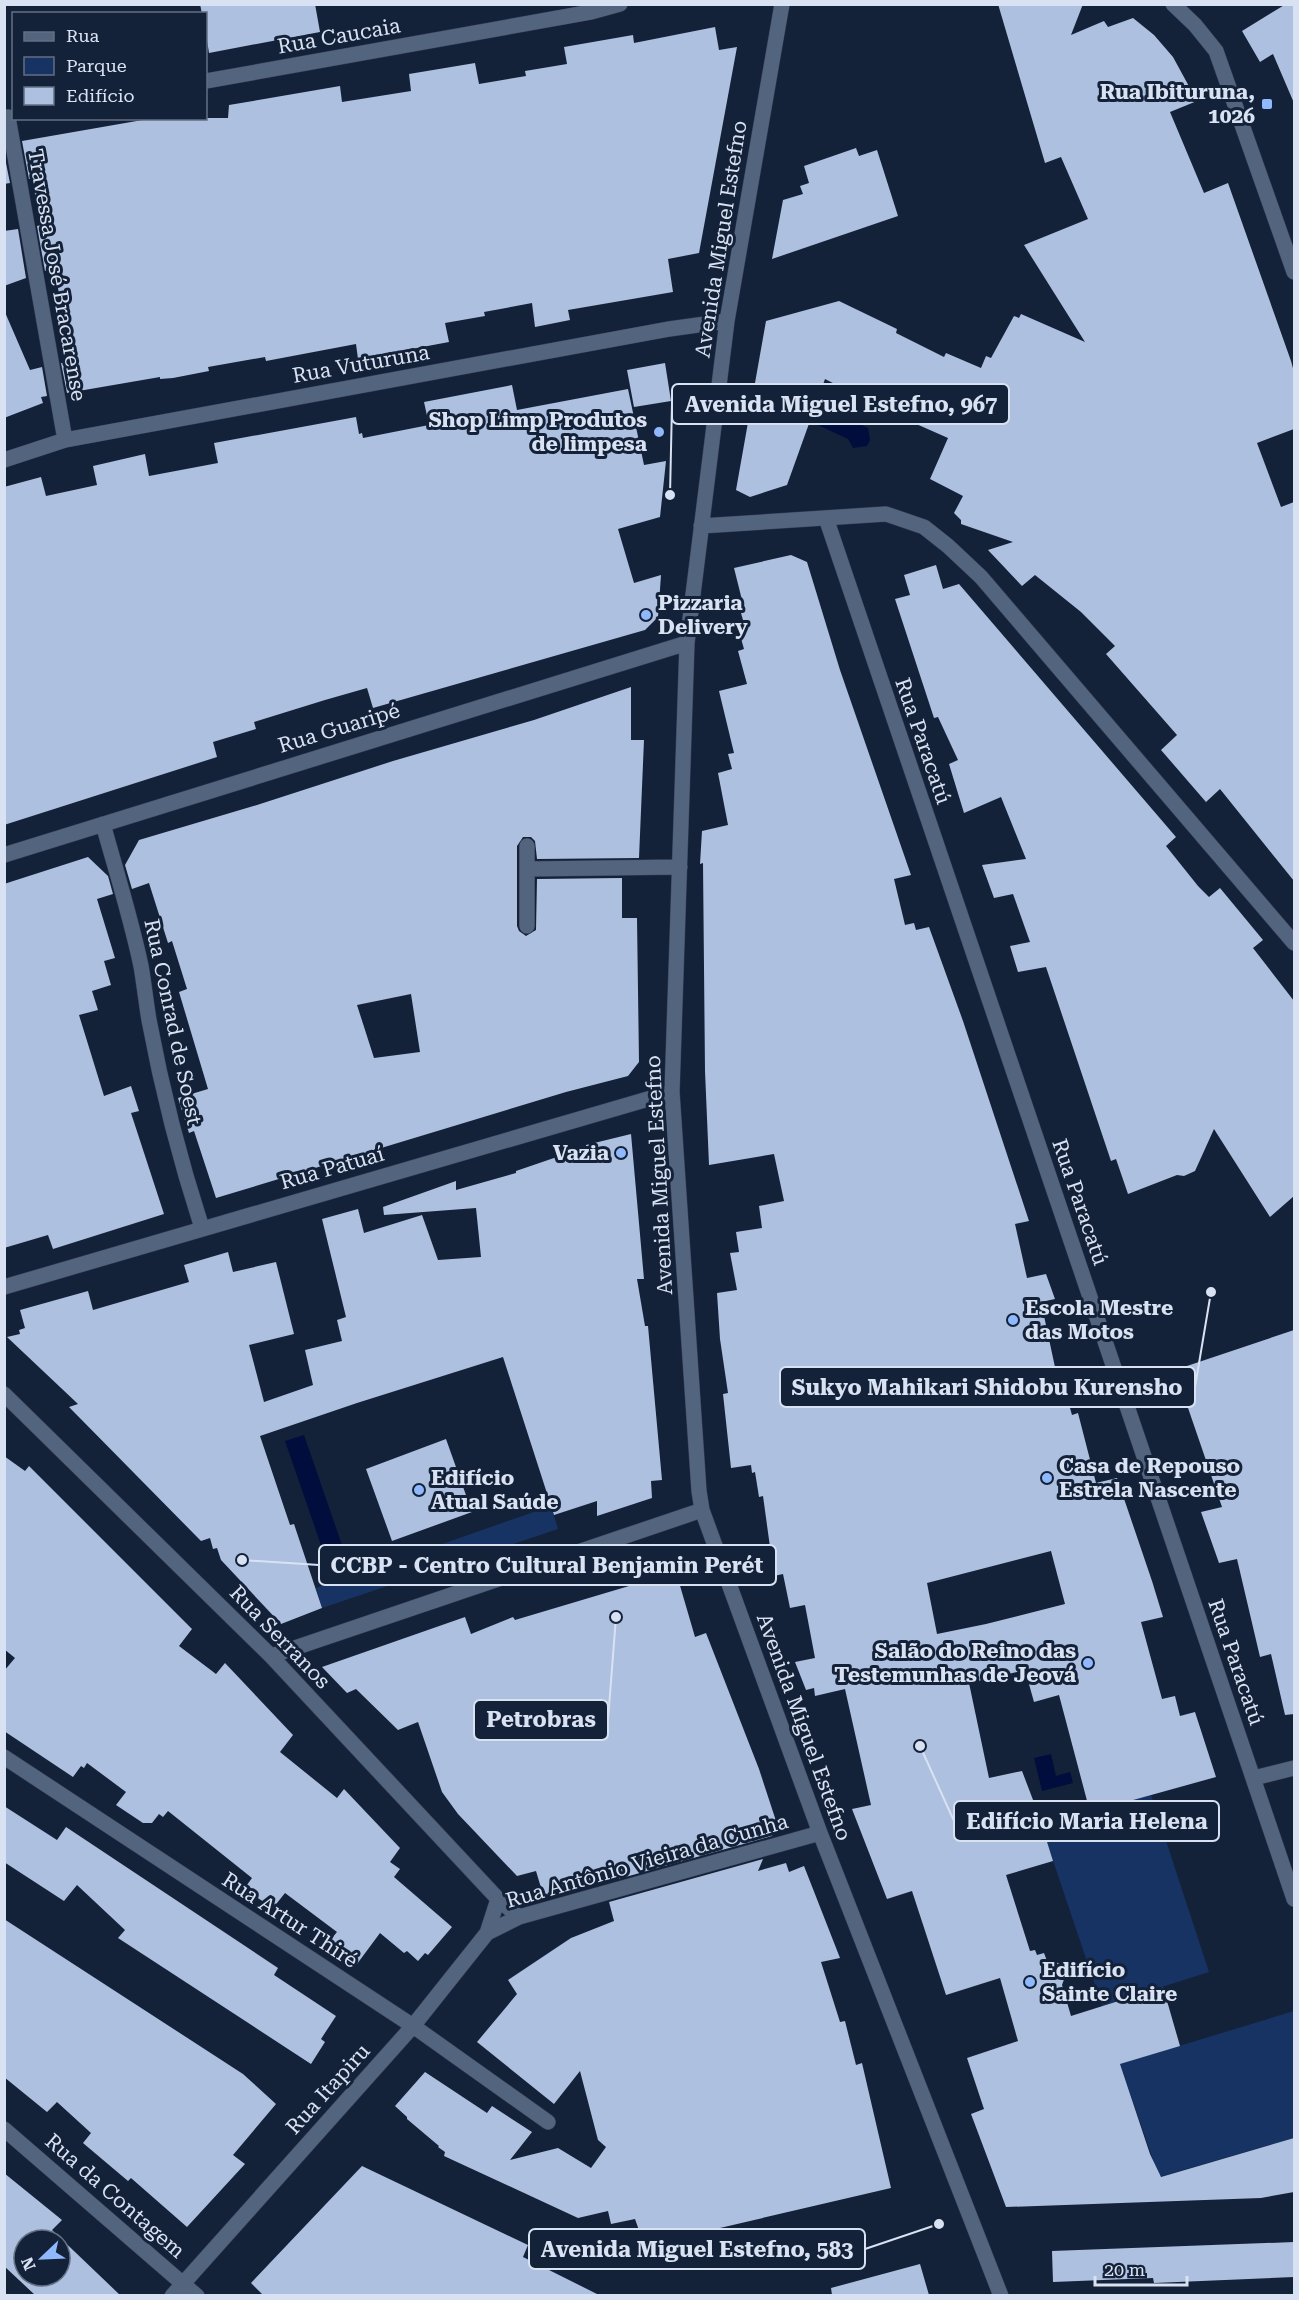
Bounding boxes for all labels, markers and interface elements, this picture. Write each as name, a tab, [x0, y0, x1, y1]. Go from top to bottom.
legend	[12, 12, 207, 120]
street label: Rua Caucaia	[276, 13, 403, 59]
text: Rua	[66, 25, 99, 46]
text: Parque	[66, 55, 127, 76]
place label: Rua Ibituruna, 1026	[1100, 80, 1255, 128]
text: Edifício	[66, 85, 134, 106]
marker: Rua Ibituruna, 1026	[1260, 97, 1274, 111]
street label: Avenida Miguel Estefno	[690, 119, 752, 359]
street label: Travessa José Bracarense	[23, 147, 91, 403]
street label: Rua Vuturuna	[291, 340, 432, 388]
callout: Avenida Miguel Estefno, 967	[672, 384, 1009, 424]
text: Avenida Miguel Estefno, 967	[685, 392, 997, 417]
place label: Shop Limp Produtos de limpesa	[428, 408, 648, 456]
marker: Shop Limp Produtos de limpesa	[652, 425, 666, 439]
place label: Pizzaria Delivery	[658, 591, 748, 639]
marker: Pizzaria Delivery	[639, 608, 653, 622]
street label: Rua Paracatú	[890, 675, 956, 807]
street label: Rua Guaripé	[275, 698, 403, 758]
street label: Rua Conrad de Soest	[139, 917, 207, 1127]
street label: Avenida Miguel Estefno	[641, 1055, 677, 1295]
street label: Rua Paracatú	[1047, 1136, 1113, 1268]
place label: Vazia	[553, 1141, 610, 1165]
street label: Rua Patuaí	[277, 1142, 387, 1194]
marker: Vazia	[614, 1146, 628, 1160]
place label: Escola Mestre das Motos	[1025, 1296, 1173, 1344]
marker: Escola Mestre das Motos	[1006, 1313, 1020, 1327]
callout: Sukyo Mahikari Shidobu Kurensho	[780, 1367, 1195, 1407]
text: Sukyo Mahikari Shidobu Kurensho	[791, 1375, 1183, 1400]
place label: Casa de Repouso Estrela Nascente	[1059, 1454, 1240, 1502]
place label: Edifício Atual Saúde	[431, 1466, 559, 1514]
marker: Casa de Repouso Estrela Nascente	[1040, 1471, 1054, 1485]
marker: Edifício Atual Saúde	[412, 1483, 426, 1497]
callout: CCBP - Centro Cultural Benjamin Perét	[319, 1545, 776, 1585]
text: CCBP - Centro Cultural Benjamin Perét	[331, 1553, 764, 1578]
street label: Rua Serranos	[225, 1581, 335, 1693]
street label: Rua Paracatú	[1203, 1596, 1269, 1728]
street label: Avenida Miguel Estefno	[752, 1610, 856, 1844]
place label: Salão do Reino das Testemunhas de Jeová	[834, 1639, 1077, 1687]
marker: Salão do Reino das Testemunhas de Jeová	[1081, 1656, 1095, 1670]
callout: Petrobras	[474, 1700, 608, 1740]
text: Petrobras	[486, 1707, 596, 1732]
callout: Edifício Maria Helena	[954, 1801, 1219, 1841]
street label: Rua Antônio Vieira da Cunha	[503, 1809, 791, 1913]
text: Edifício Maria Helena	[966, 1809, 1208, 1834]
street label: Rua Artur Thiré	[218, 1867, 362, 1973]
place label: Edifício Sainte Claire	[1042, 1958, 1177, 2006]
marker: Edifício Sainte Claire	[1023, 1975, 1037, 1989]
street label: Rua Itapiru	[281, 2039, 375, 2139]
street label: Rua da Contagem	[40, 2129, 190, 2263]
north arrow	[12, 2228, 72, 2288]
callout: Avenida Miguel Estefno, 583	[529, 2229, 865, 2269]
text: Avenida Miguel Estefno, 583	[541, 2237, 853, 2262]
scale bar	[1095, 2249, 1186, 2287]
text: N	[17, 2254, 40, 2273]
text: 20 m	[1104, 2259, 1145, 2280]

